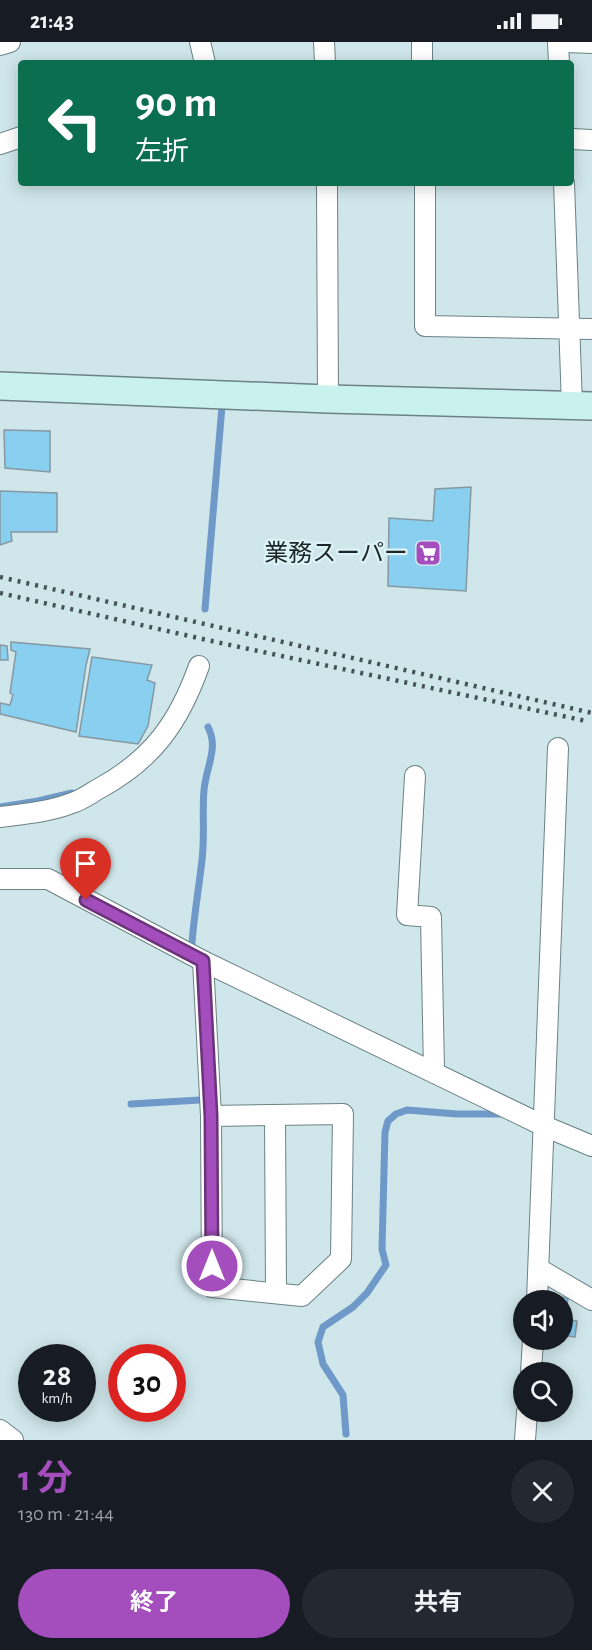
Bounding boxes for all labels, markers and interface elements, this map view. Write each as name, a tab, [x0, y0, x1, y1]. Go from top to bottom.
text: 21:43	[30, 10, 74, 32]
text: 90 m	[135, 82, 217, 124]
icon: left	[36, 84, 114, 162]
text: 左折	[135, 138, 189, 165]
supermarket icon: 業務スーパー	[413, 538, 443, 568]
place label: 業務スーパー	[264, 540, 408, 566]
pin	[60, 838, 111, 900]
icon: arrive	[69, 847, 102, 880]
position arrow	[180, 1234, 244, 1298]
map controls	[513, 1290, 573, 1422]
button: sound	[513, 1290, 573, 1350]
speed limit sign: 30	[108, 1344, 186, 1422]
text: 28	[43, 1361, 71, 1391]
button: search	[513, 1362, 573, 1422]
text: km/h	[42, 1391, 72, 1406]
button: close	[511, 1460, 574, 1523]
text: 1 分	[18, 1461, 72, 1497]
text: 130 m · 21:44	[18, 1504, 114, 1524]
button: 終了	[18, 1569, 290, 1638]
button: 共有	[302, 1569, 574, 1638]

